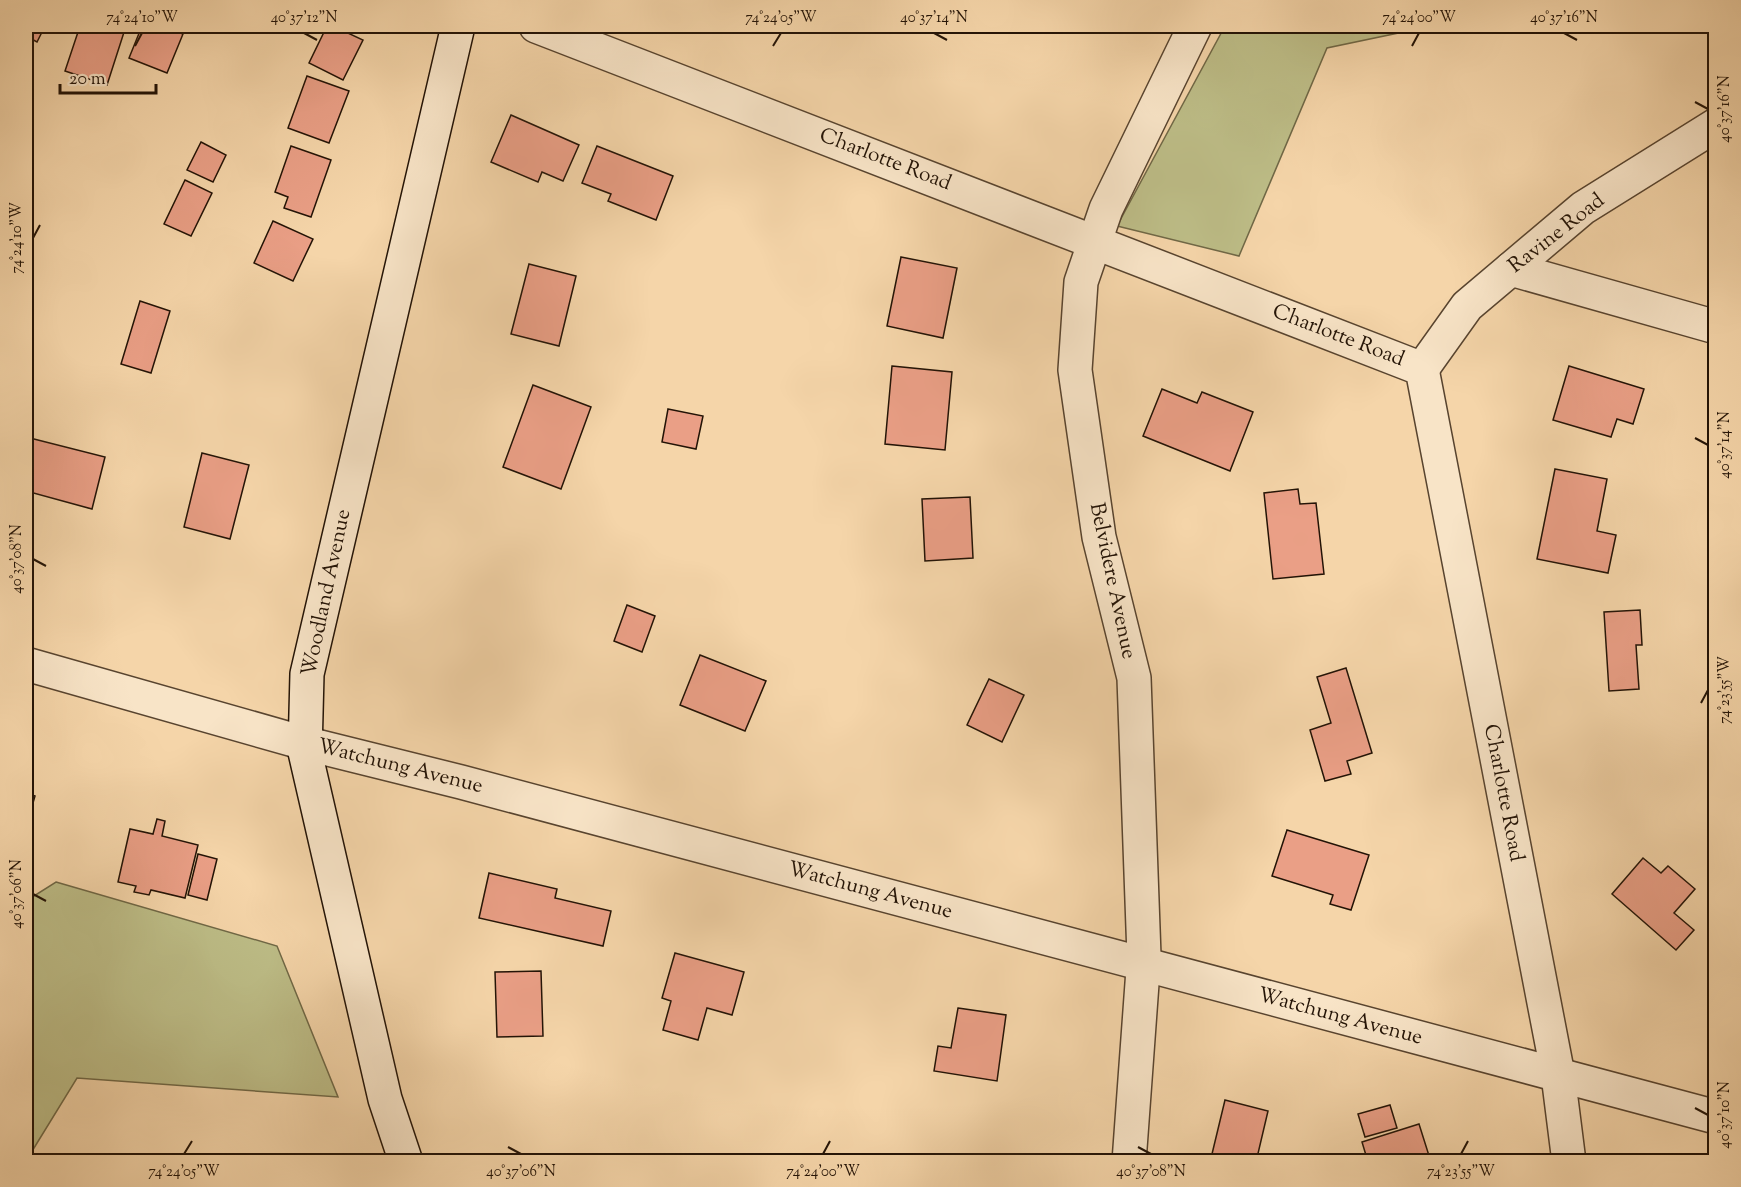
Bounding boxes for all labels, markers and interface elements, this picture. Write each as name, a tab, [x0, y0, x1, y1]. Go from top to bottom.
text: 74°24'10"W	[106, 8, 178, 29]
text: 40°37'12"N	[271, 8, 337, 29]
text: 74°24'05"W	[745, 8, 817, 29]
text: 40°37'14"N	[900, 8, 968, 29]
text: 74°24'00"W	[1382, 8, 1456, 29]
text: 40°37'16"N	[1530, 8, 1598, 29]
scale bar	[60, 57, 156, 95]
text: 20 m	[69, 67, 106, 93]
text: 40°37'16"N	[1715, 75, 1736, 143]
street label: Charlotte Road	[815, 121, 956, 199]
street label: Ravine Road	[1502, 187, 1612, 281]
text: 74°24'10"W	[7, 202, 28, 274]
street label: Charlotte Road	[1268, 297, 1409, 375]
text: 40°37'14"N	[1715, 411, 1736, 479]
street label: Belvidere Avenue	[1081, 500, 1143, 662]
street label: Woodland Avenue	[295, 507, 359, 679]
text: 40°37'08"N	[7, 524, 28, 594]
text: 74°23'55"W	[1715, 656, 1736, 724]
street label: Charlotte Road	[1475, 722, 1531, 864]
street label: Watchung Avenue	[314, 732, 486, 802]
street label: Watchung Avenue	[784, 855, 956, 927]
text: 40°37'06"N	[7, 859, 28, 929]
street label: Watchung Avenue	[1254, 981, 1426, 1053]
text: 40°37'10"N	[1715, 1081, 1736, 1149]
text: 74°24'05"W	[148, 1162, 220, 1183]
text: 40°37'06"N	[486, 1162, 556, 1183]
text: 74°24'00"W	[786, 1162, 860, 1183]
text: 40°37'08"N	[1116, 1162, 1186, 1183]
text: 74°23'55"W	[1427, 1162, 1495, 1183]

